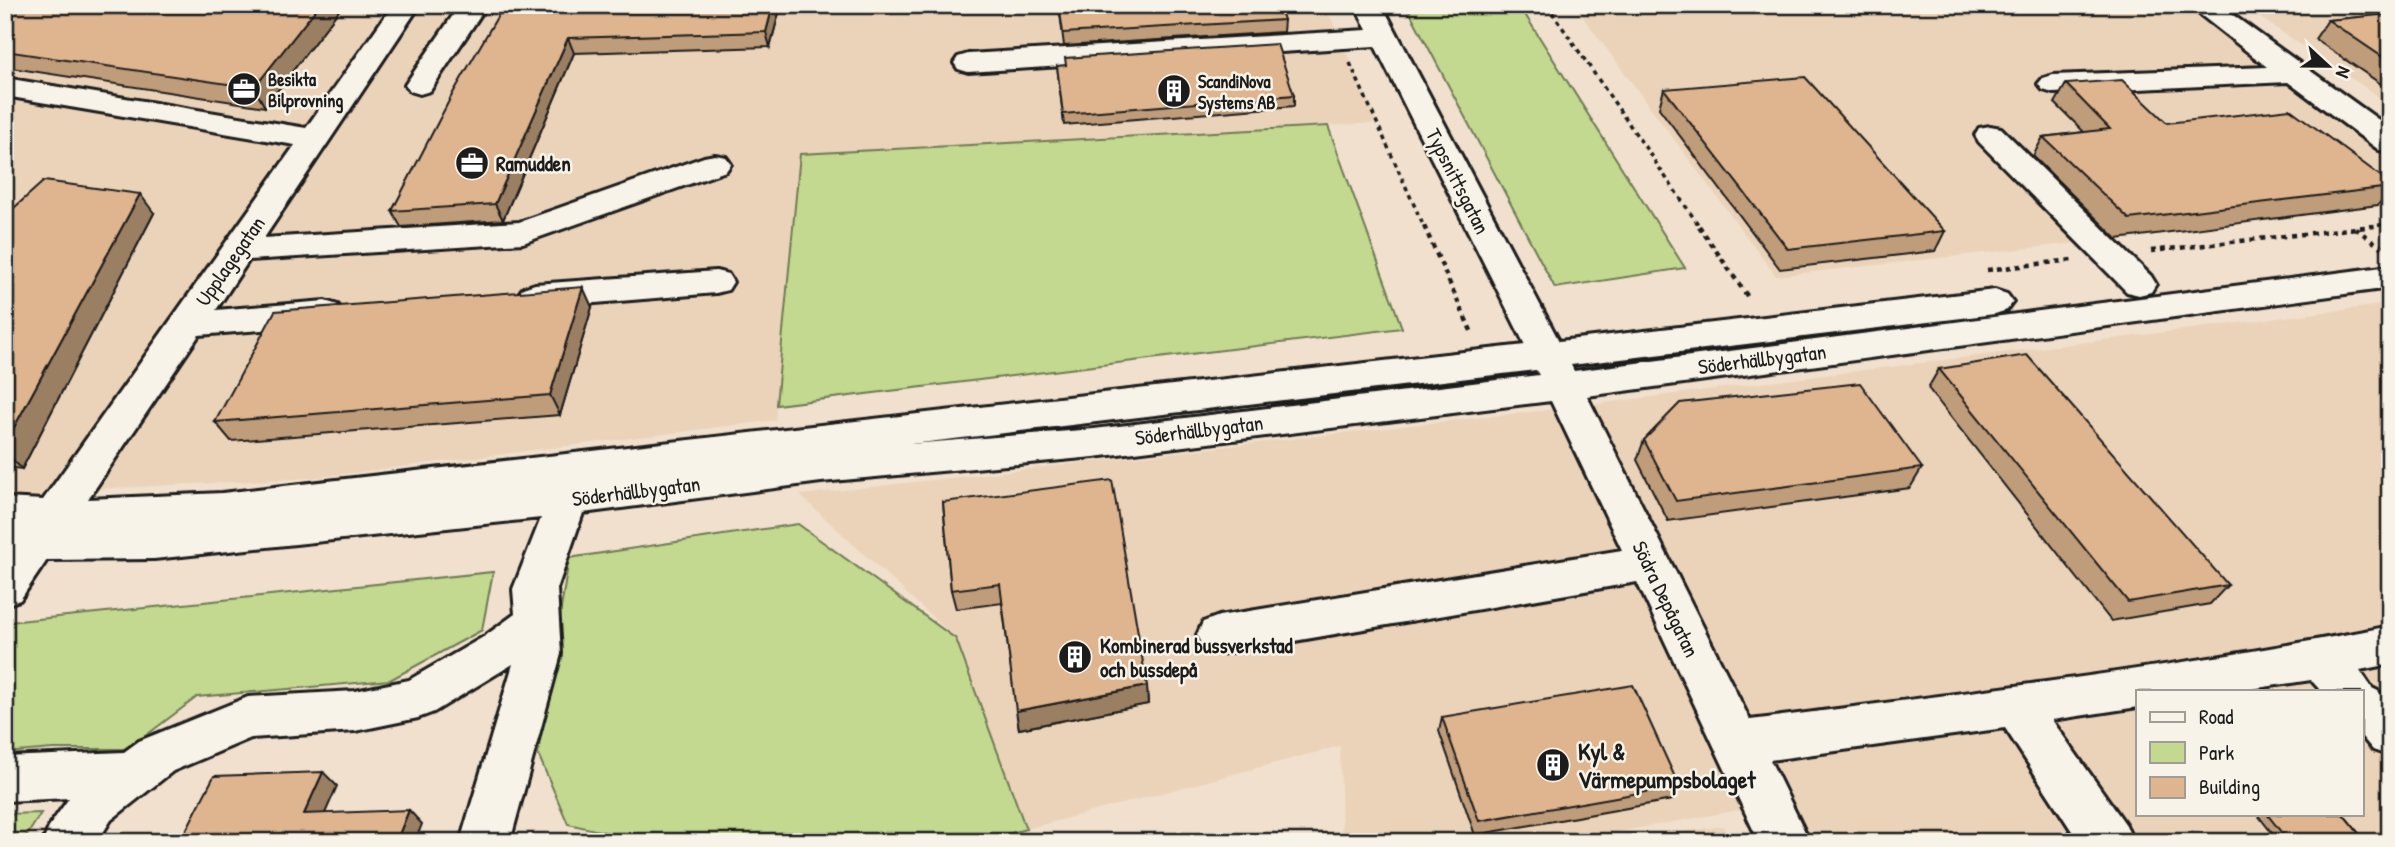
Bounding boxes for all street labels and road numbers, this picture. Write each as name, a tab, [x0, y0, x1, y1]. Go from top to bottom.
street label: Typsnittsgatan	[1419, 123, 1497, 239]
street label: Upplagegatan	[188, 210, 272, 312]
street label: Söderhällbygatan	[1696, 337, 1828, 381]
street label: Söderhällbygatan	[1133, 408, 1265, 452]
street label: Söderhällbygatan	[570, 469, 702, 513]
street label: Södra Depågatan	[1625, 536, 1707, 662]

